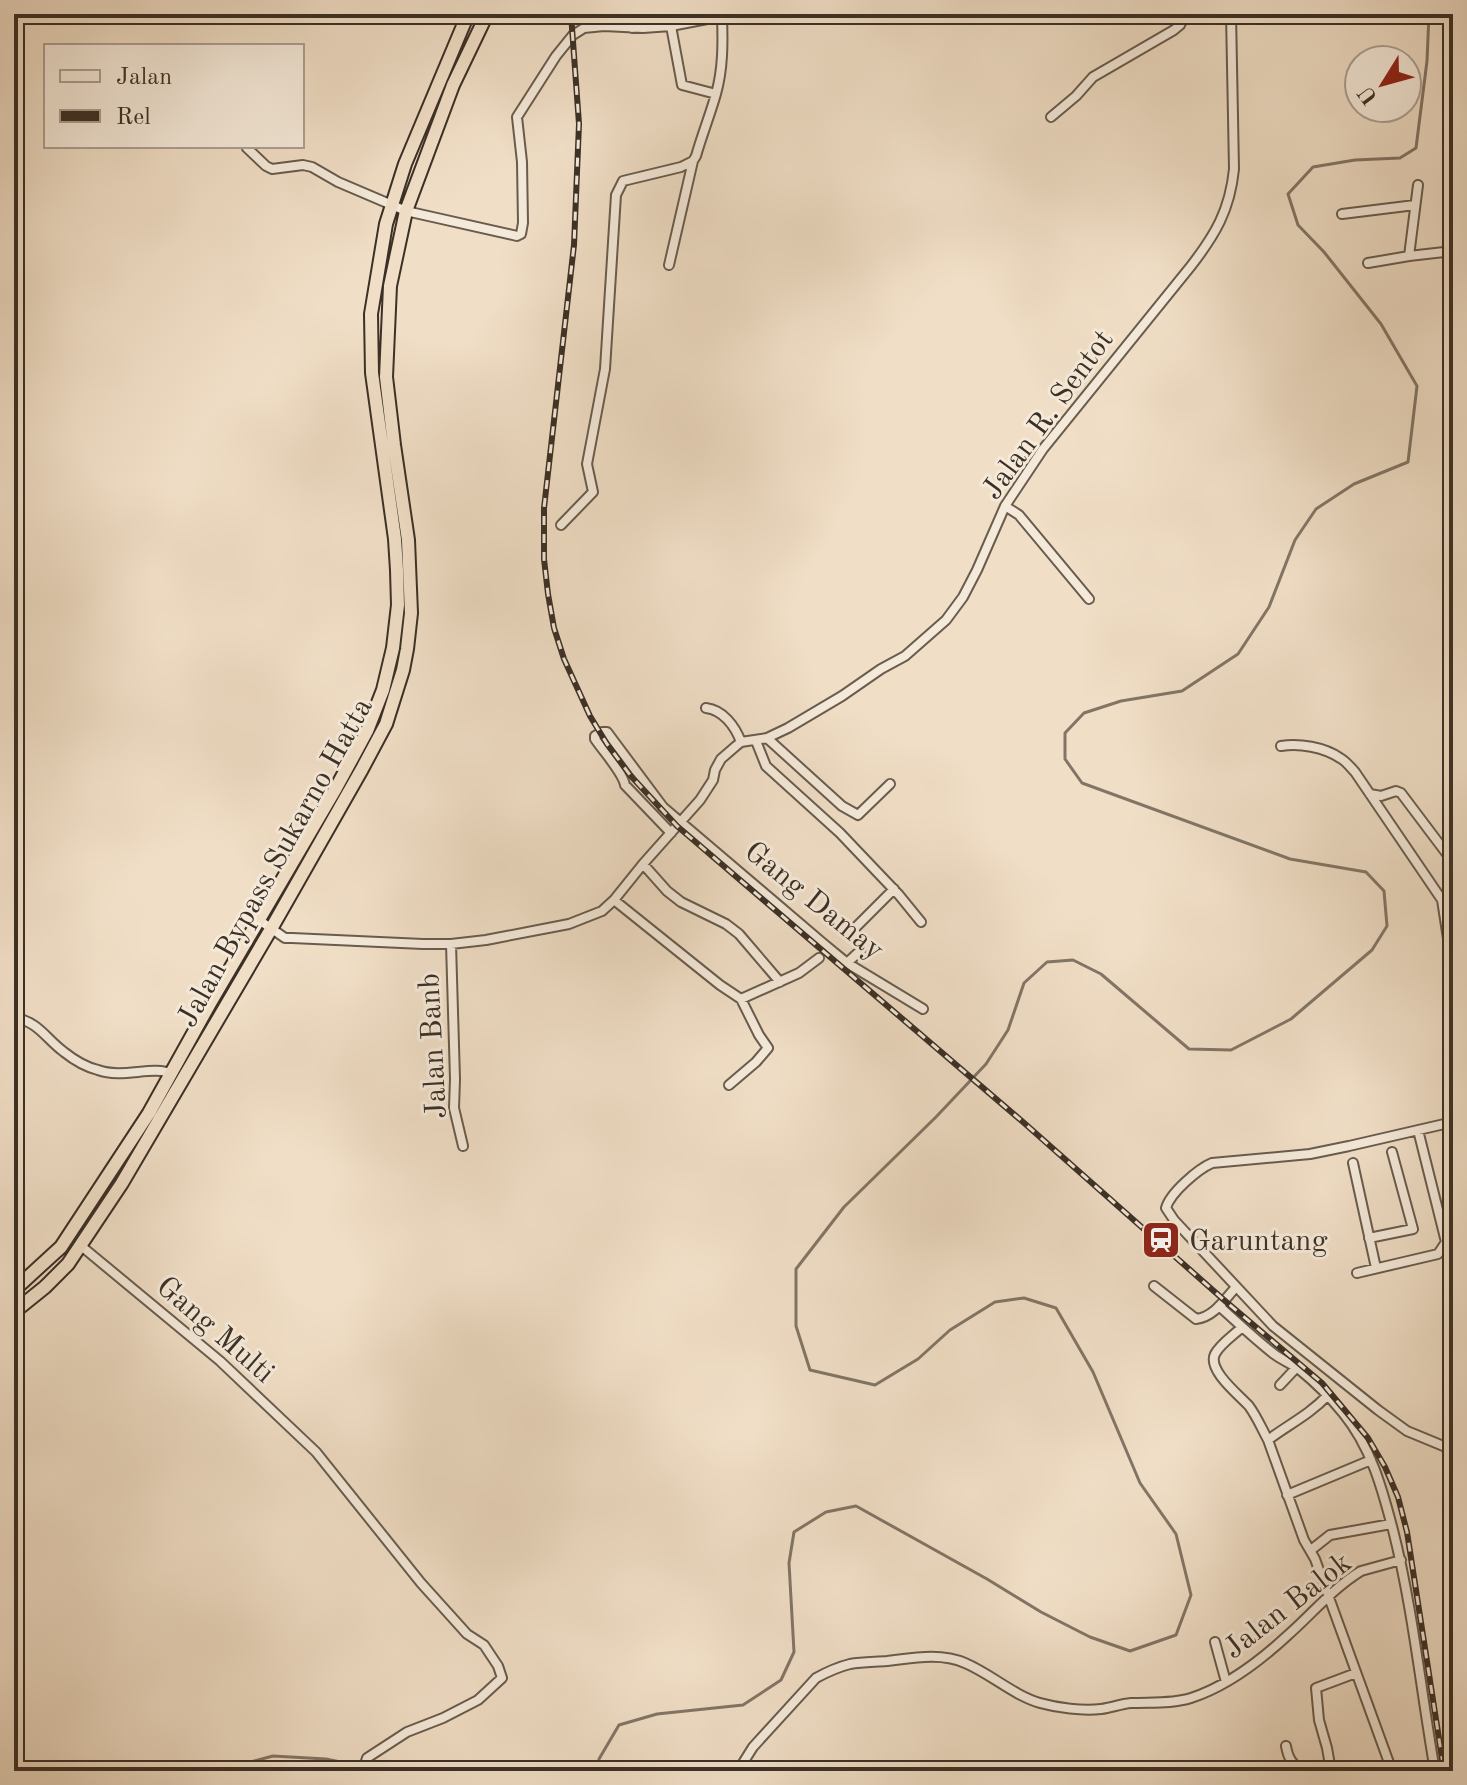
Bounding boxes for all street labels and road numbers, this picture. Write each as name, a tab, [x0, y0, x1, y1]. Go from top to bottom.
street label: Jalan R. Sentot	[977, 325, 1120, 505]
street label: Jalan Bypass Sukarno Hatta	[173, 693, 379, 1033]
street label: Gang Damay	[738, 837, 889, 967]
street label: Jalan Banb	[415, 972, 453, 1119]
street label: Gang Multi	[150, 1272, 279, 1389]
street label: Jalan Balok	[1219, 1548, 1358, 1665]

